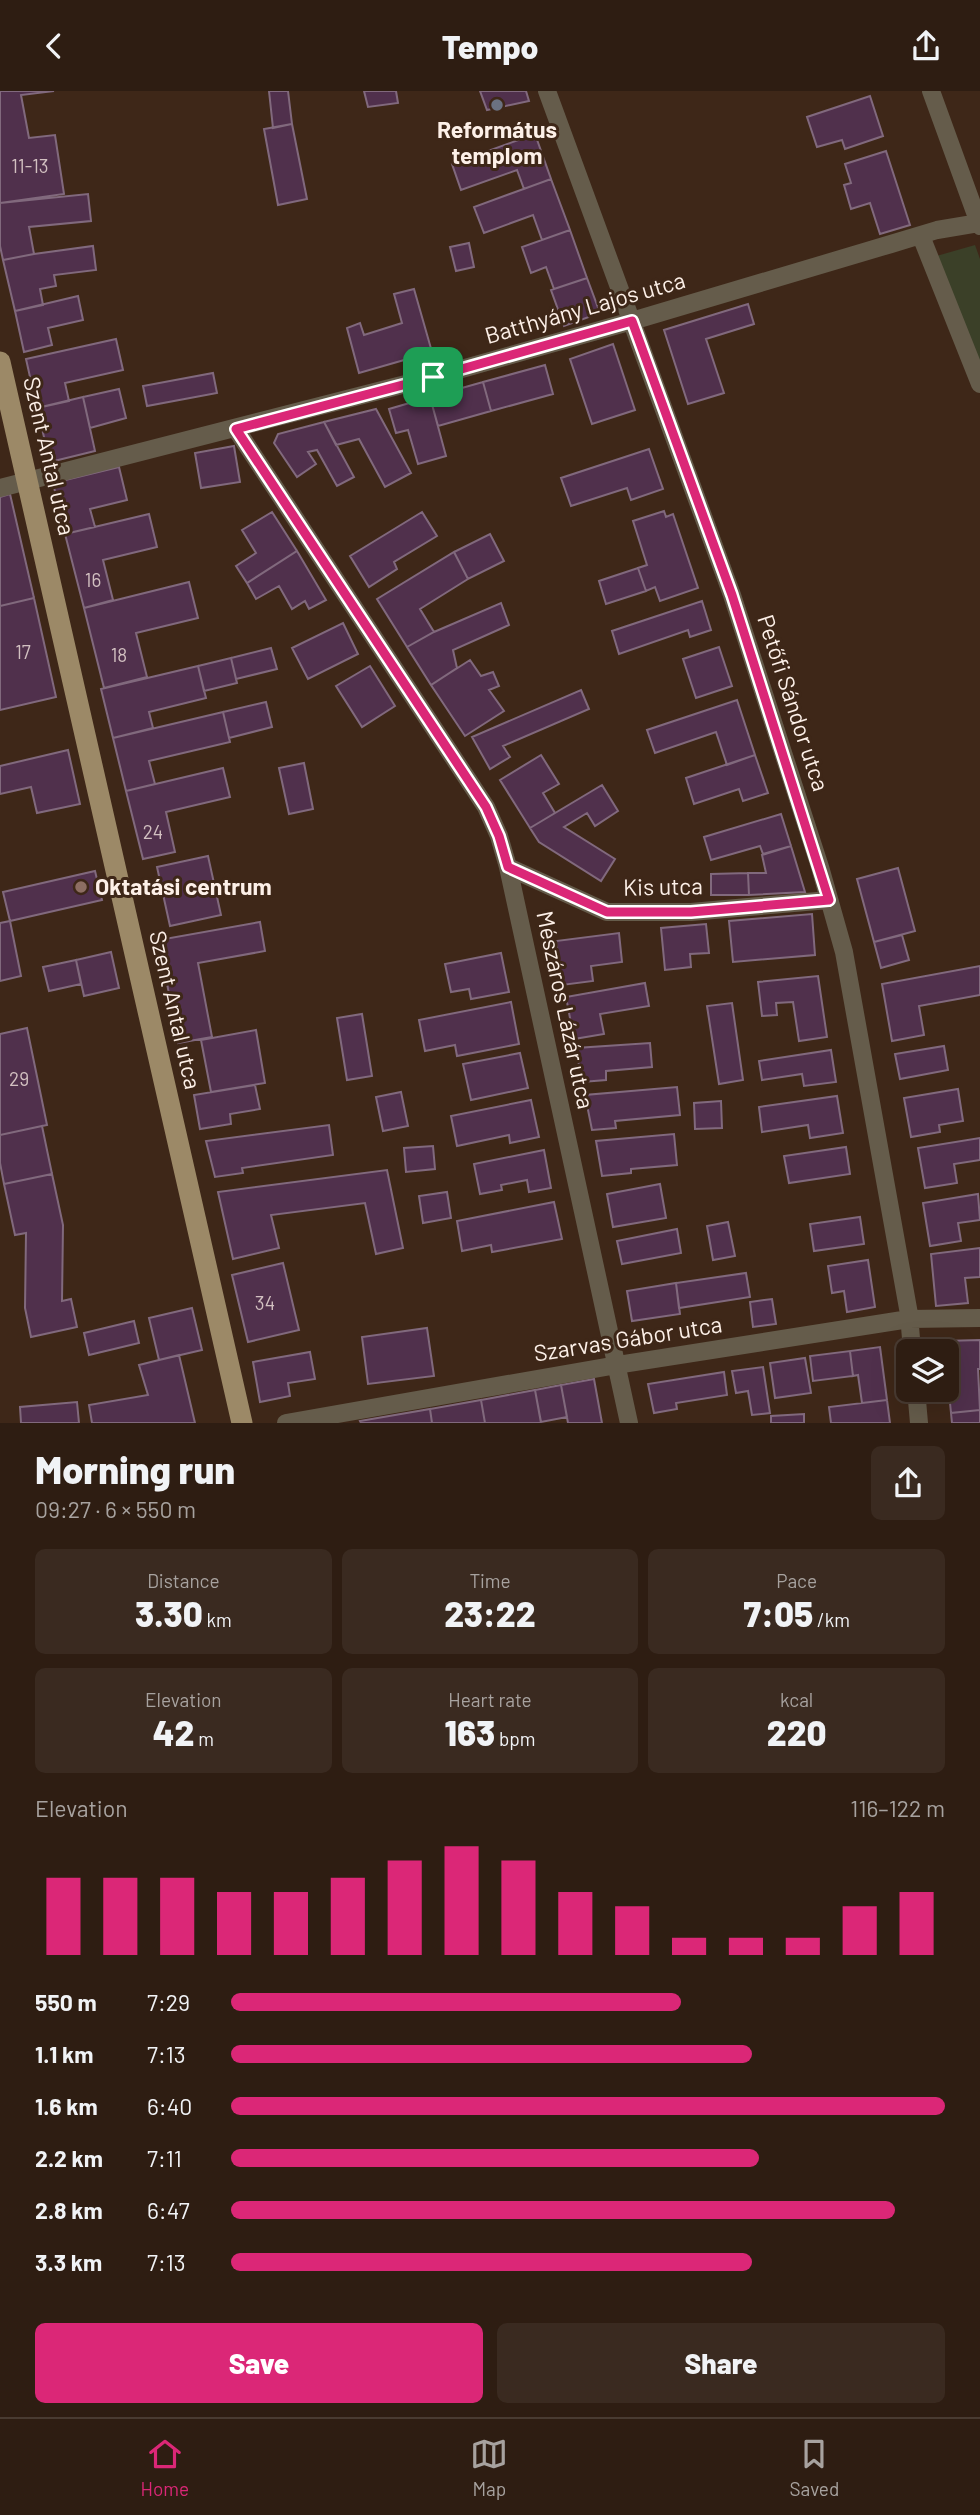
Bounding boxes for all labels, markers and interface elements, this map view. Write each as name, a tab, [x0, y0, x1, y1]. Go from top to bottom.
icon: back	[35, 27, 73, 65]
text: Tempo	[442, 27, 538, 65]
icon: share	[907, 27, 945, 65]
marker: Református templom	[489, 97, 505, 113]
place label: Református templom	[437, 115, 557, 169]
house number: 11-13	[11, 154, 49, 177]
street label: Batthyány Lajos utca	[481, 265, 688, 349]
pin	[403, 347, 463, 407]
icon: arrive	[414, 358, 452, 396]
street label: Szent Antal utca	[18, 374, 82, 538]
house number: 16	[85, 568, 101, 591]
street label: Petőfi Sándor utca	[752, 611, 836, 794]
house number: 17	[15, 640, 31, 663]
house number: 18	[111, 643, 127, 666]
house number: 24	[143, 820, 163, 843]
street label: Kis utca	[623, 871, 703, 901]
place label: Oktatási centrum	[95, 872, 272, 900]
marker: Oktatási centrum	[73, 879, 89, 895]
street label: Mészáros Lázár utca	[531, 908, 601, 1111]
street label: Szent Antal utca	[144, 928, 208, 1092]
house number: 29	[9, 1067, 29, 1090]
house number: 34	[255, 1291, 275, 1314]
street label: Szarvas Gábor utca	[532, 1309, 724, 1367]
map controls	[896, 1339, 959, 1402]
button: layers	[896, 1339, 959, 1402]
text: Morning run	[35, 1446, 235, 1492]
button: share	[871, 1446, 945, 1520]
text: 09:27 · 6 × 550 m	[35, 1495, 196, 1523]
text: Distance	[147, 1569, 220, 1592]
text: Time	[469, 1569, 511, 1592]
text: Pace	[776, 1569, 817, 1592]
text: 3.30	[135, 1592, 203, 1634]
text: 23:22	[444, 1592, 536, 1634]
text: 7:05	[743, 1592, 813, 1634]
text: km	[203, 1608, 232, 1631]
text: /km	[813, 1608, 850, 1631]
text: Elevation	[145, 1688, 222, 1711]
text: Heart rate	[448, 1688, 532, 1711]
text: kcal	[780, 1688, 813, 1711]
text: 42	[153, 1711, 194, 1753]
text: 163	[444, 1711, 495, 1753]
text: 220	[767, 1711, 827, 1753]
text: m	[194, 1727, 214, 1750]
text: bpm	[495, 1727, 536, 1750]
text: Elevation	[35, 1794, 128, 1822]
text: 116–122 m	[850, 1794, 945, 1822]
text: 550 m	[35, 1988, 97, 2016]
text: 7:29	[147, 1988, 190, 2016]
text: 1.1 km	[35, 2040, 94, 2068]
text: 7:13	[147, 2040, 186, 2068]
text: 1.6 km	[35, 2092, 98, 2120]
text: 6:40	[147, 2092, 192, 2120]
text: 2.2 km	[35, 2144, 103, 2172]
text: 7:11	[147, 2144, 182, 2172]
text: 2.8 km	[35, 2196, 103, 2224]
text: 6:47	[147, 2196, 190, 2224]
text: 3.3 km	[35, 2248, 102, 2276]
text: 7:13	[147, 2248, 186, 2276]
button: Save	[35, 2323, 483, 2403]
button: Share	[497, 2323, 945, 2403]
tab: Home	[141, 2435, 189, 2500]
tab: Map	[470, 2435, 508, 2500]
tab: Saved	[790, 2435, 839, 2500]

